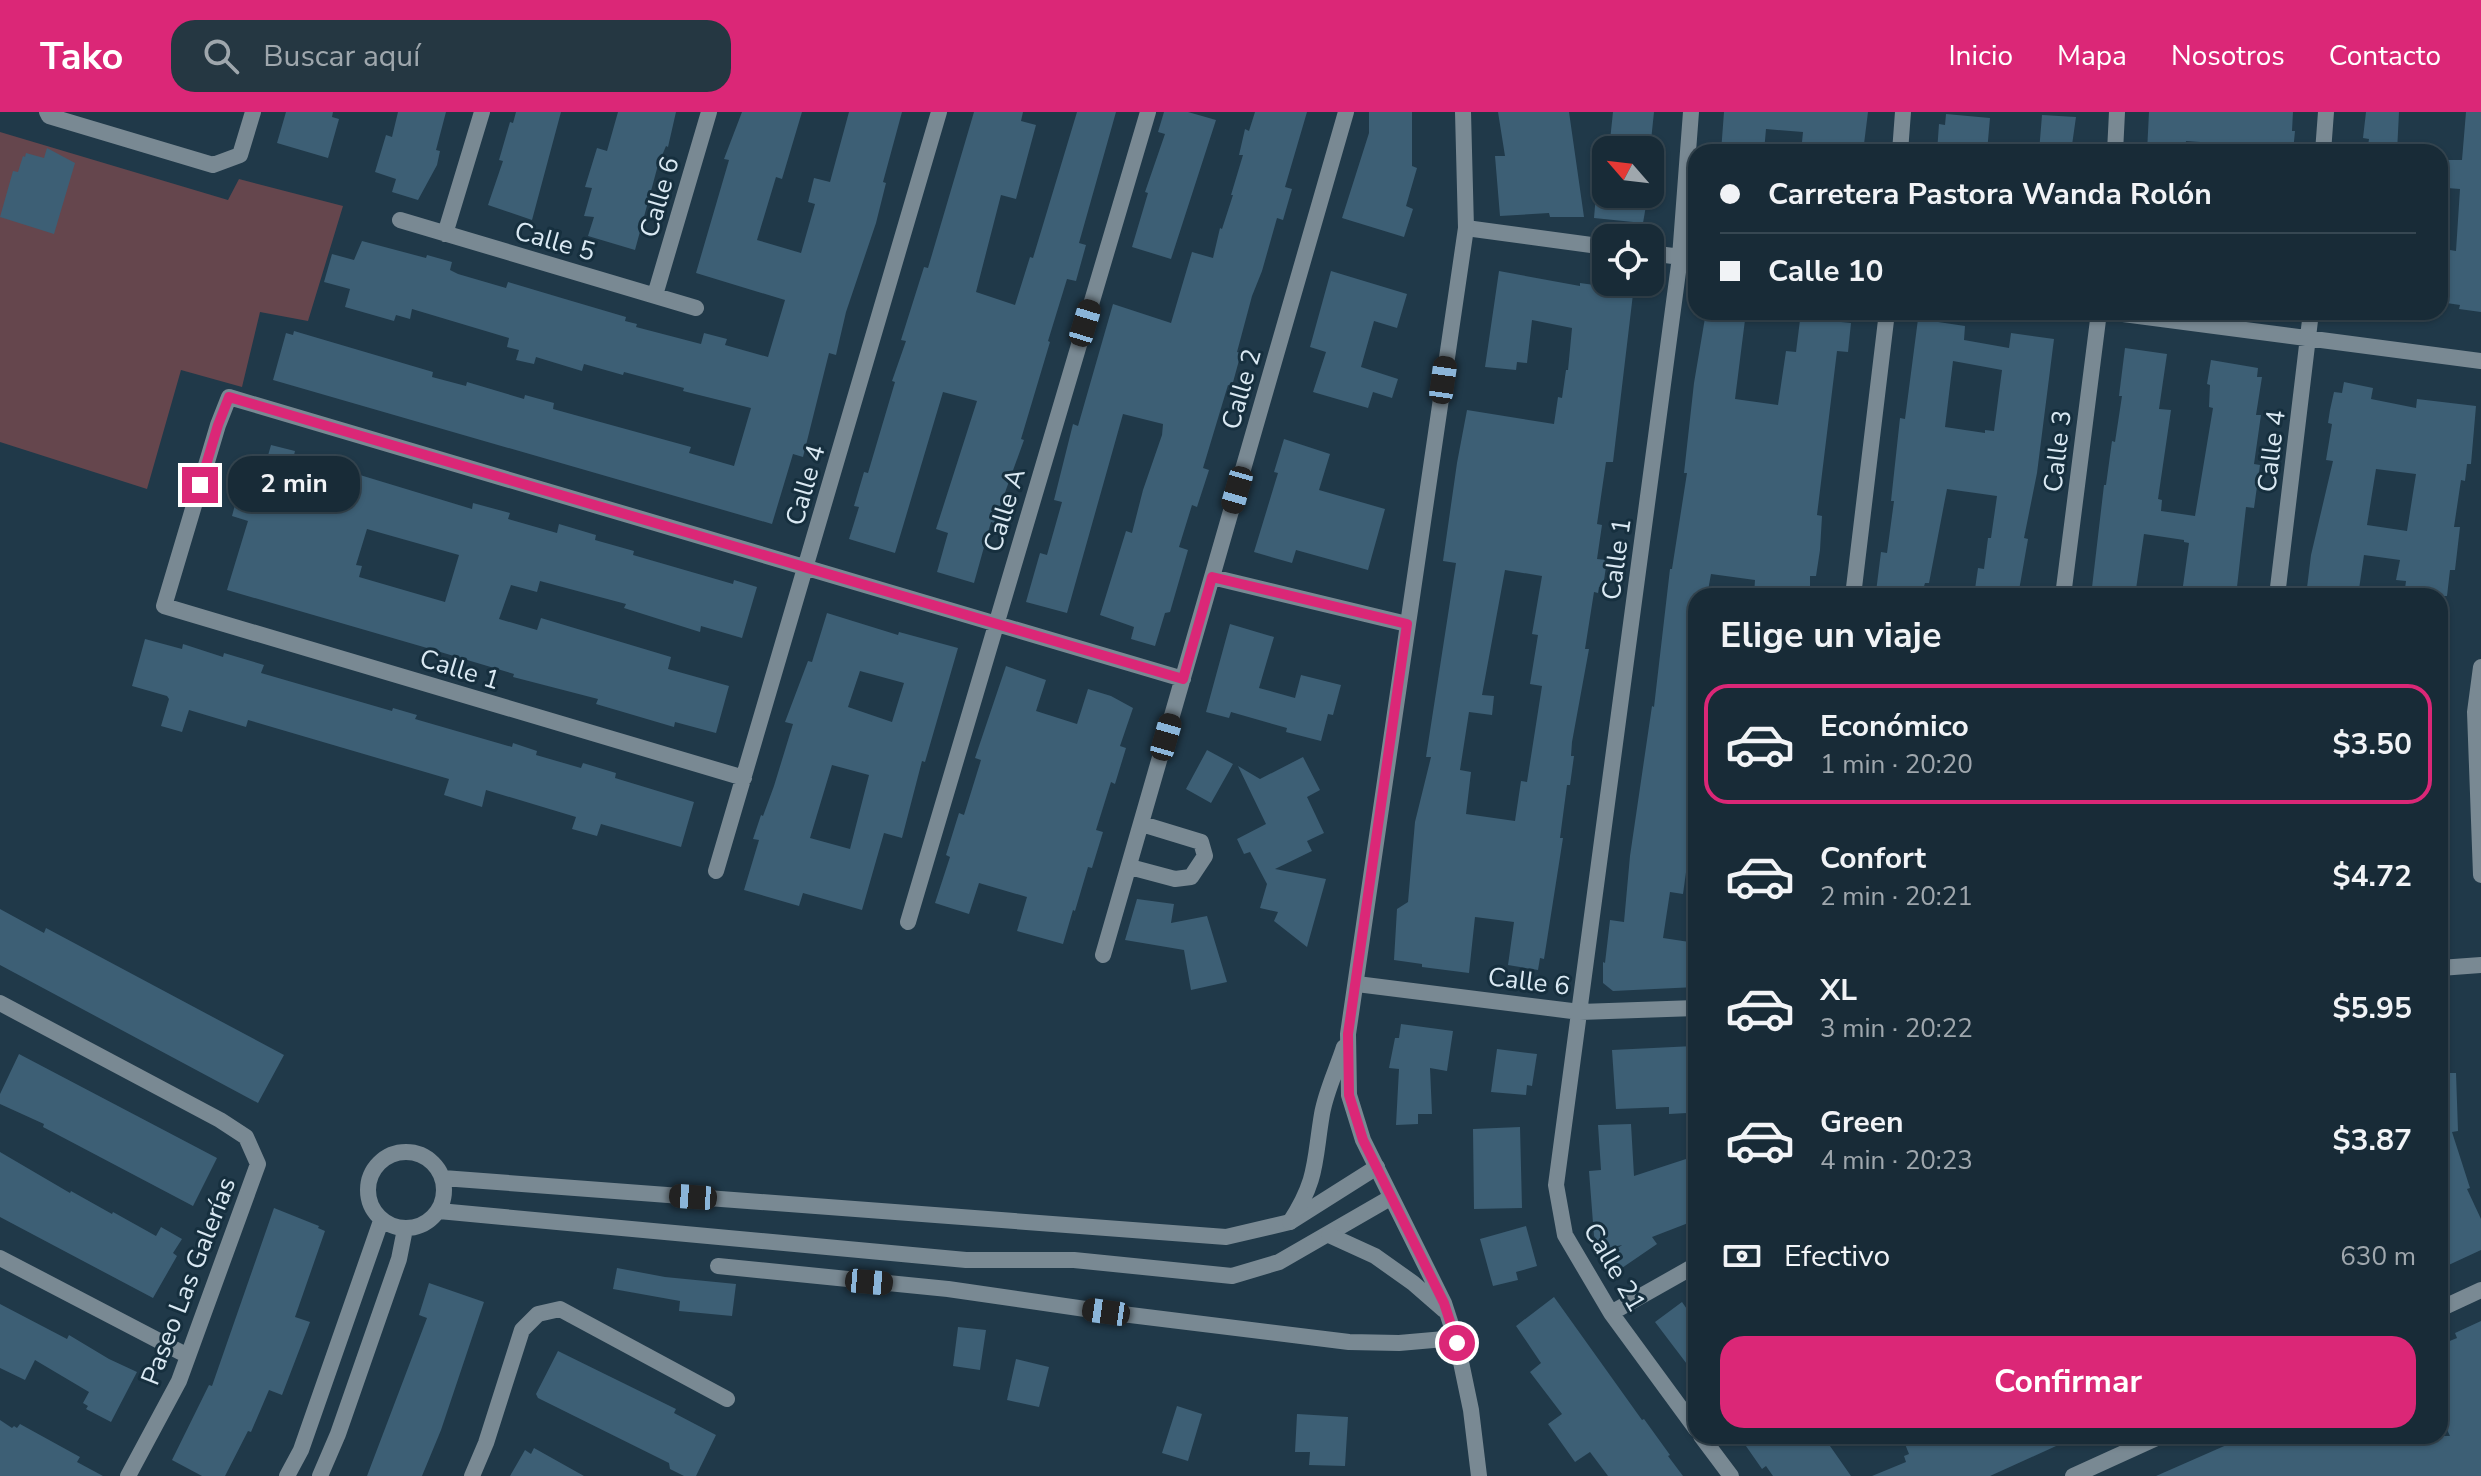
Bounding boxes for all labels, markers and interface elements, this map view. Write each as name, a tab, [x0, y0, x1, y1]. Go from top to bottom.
search box	[171, 20, 731, 92]
text: Tako	[40, 31, 123, 82]
icon: search	[199, 34, 243, 78]
text: Buscar aquí	[263, 36, 420, 77]
text: Inicio	[1948, 37, 2013, 75]
text: Mapa	[2057, 37, 2127, 75]
text: Nosotros	[2171, 37, 2285, 75]
text: Contacto	[2329, 37, 2441, 75]
north arrow	[1592, 136, 1664, 208]
map controls	[1592, 136, 1664, 296]
street label: Calle 6	[631, 153, 688, 241]
text: Carretera Pastora Wanda Rolón	[1768, 174, 2212, 215]
street label: Calle 5	[511, 213, 599, 270]
button: locate	[1592, 224, 1664, 296]
text: Calle 10	[1768, 251, 1884, 292]
car	[1067, 297, 1103, 349]
street label: Calle 2	[1213, 345, 1270, 433]
car	[1428, 355, 1458, 405]
street label: Calle 3	[2035, 408, 2080, 494]
street label: Calle 4	[2249, 408, 2294, 494]
street label: Calle 4	[777, 441, 834, 529]
callout: 2 min	[228, 457, 360, 513]
street label: Calle A	[975, 464, 1034, 556]
car	[1219, 464, 1255, 516]
text: 2 min	[260, 466, 328, 501]
route end	[182, 467, 218, 503]
street label: Calle 1	[1593, 516, 1640, 602]
text: Elige un viaje	[1720, 611, 1941, 660]
street label: Calle 1	[415, 641, 504, 698]
text: Económico	[1820, 706, 1969, 747]
icon: car	[1724, 708, 1796, 780]
car	[1148, 711, 1184, 763]
text: $3.50	[2333, 724, 2412, 765]
text: 1 min · 20:20	[1820, 747, 1973, 782]
text: Confort	[1820, 838, 1926, 879]
icon: car	[1724, 840, 1796, 912]
text: $4.72	[2333, 856, 2412, 897]
text: 2 min · 20:21	[1820, 879, 1973, 914]
street label: Calle 6	[1486, 959, 1572, 1004]
text: XL	[1820, 970, 1857, 1011]
icon: car	[1724, 972, 1796, 1044]
text: $5.95	[2333, 988, 2412, 1029]
text: 3 min · 20:22	[1820, 1011, 1973, 1046]
text: Green	[1820, 1102, 1904, 1143]
icon: car	[1724, 1104, 1796, 1176]
text: $3.87	[2333, 1120, 2412, 1161]
text: 4 min · 20:23	[1820, 1143, 1973, 1178]
street label: Paseo Las Galerías	[133, 1172, 244, 1390]
car	[668, 1183, 718, 1211]
street label: Calle 21	[1575, 1216, 1654, 1318]
icon: cash	[1720, 1234, 1764, 1278]
text: Efectivo	[1784, 1236, 1890, 1277]
text: 630 m	[2340, 1239, 2416, 1274]
car	[844, 1268, 894, 1296]
car	[1081, 1297, 1131, 1327]
route start	[1439, 1325, 1475, 1361]
button: Confirmar	[1720, 1336, 2416, 1428]

